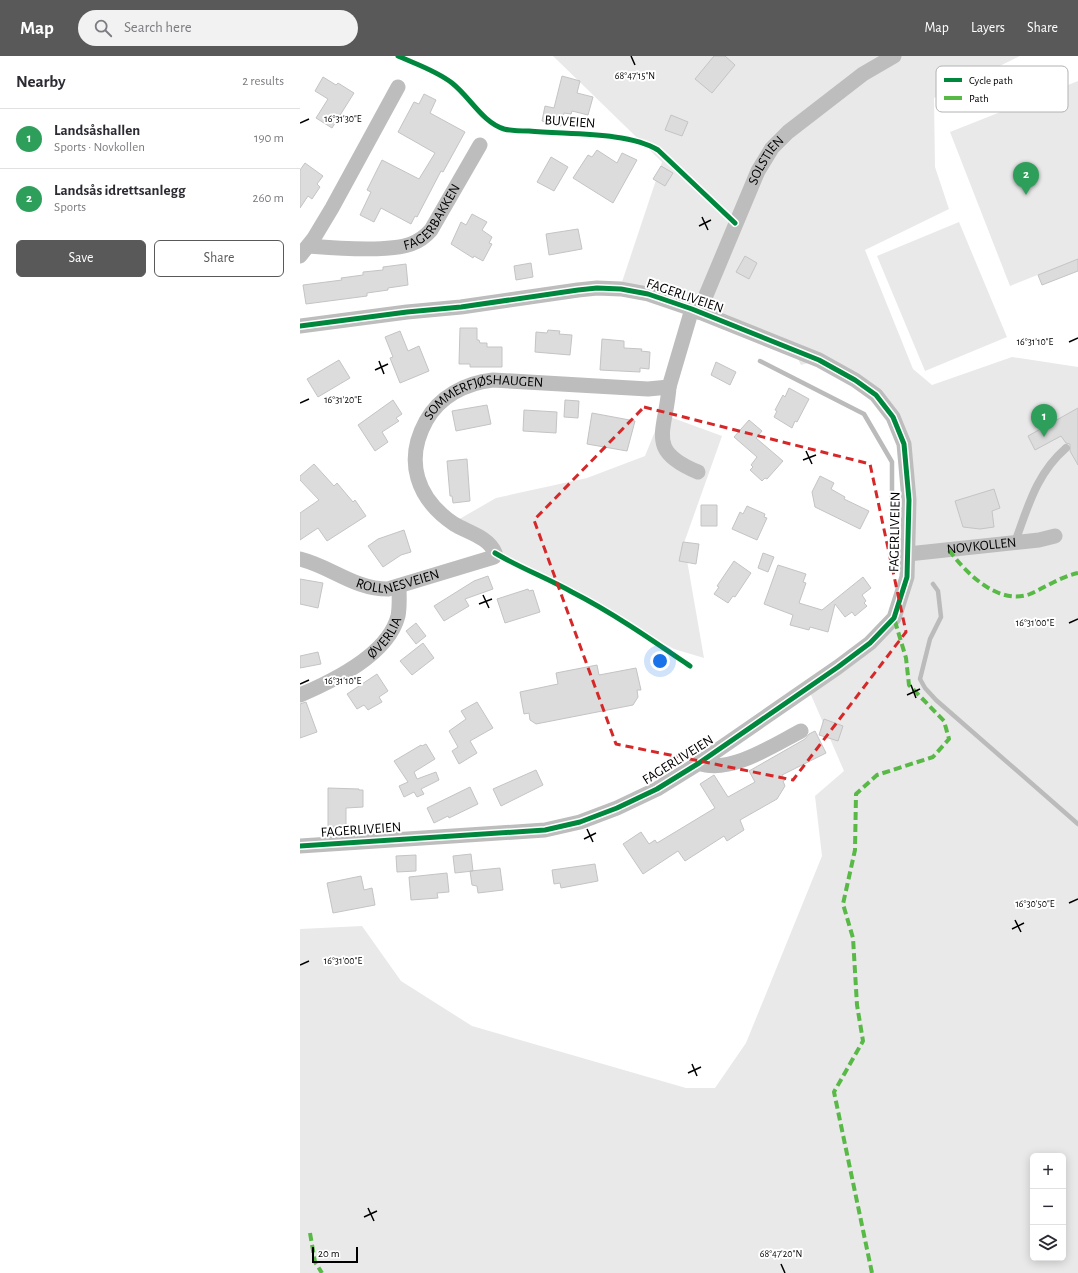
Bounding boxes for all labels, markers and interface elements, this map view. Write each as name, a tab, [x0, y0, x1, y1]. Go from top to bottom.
search box	[78, 10, 358, 46]
icon: search	[92, 17, 114, 39]
text: Map	[20, 19, 54, 38]
text: Search here	[124, 20, 192, 35]
text: Map	[924, 21, 949, 35]
text: Layers	[971, 21, 1005, 35]
text: Share	[1027, 21, 1058, 35]
legend	[936, 66, 1068, 112]
text: 68°47'15"N	[615, 71, 655, 81]
text: Nearby	[16, 73, 66, 90]
text: 2 results	[242, 75, 284, 88]
text: Cycle path	[969, 75, 1013, 86]
text: Path	[969, 93, 989, 104]
street label: BUVEIEN	[544, 113, 596, 131]
text: 16°31'30"E	[324, 114, 362, 124]
text: Landsåshallen	[54, 123, 140, 138]
text: 1	[27, 132, 31, 145]
text: 190 m	[254, 132, 284, 145]
street label: SOLSTIEN	[746, 133, 787, 187]
text: Sports · Novkollen	[54, 141, 145, 154]
pin: 2	[1013, 162, 1039, 195]
street label: FAGERBAKKEN	[402, 182, 463, 253]
text: Landsås idrettsanlegg	[54, 183, 185, 198]
text: 2	[26, 192, 32, 205]
text: 260 m	[253, 192, 284, 205]
text: Sports	[54, 201, 86, 214]
button: Save	[16, 240, 146, 277]
button: Share	[154, 240, 284, 277]
street label: FAGERLIVEIEN	[645, 276, 725, 316]
text: 16°31'10"E	[1017, 337, 1053, 347]
street label: SOMMERFJØSHAUGEN	[422, 373, 544, 422]
text: 16°31'20"E	[324, 395, 362, 405]
pin: 1	[1031, 404, 1057, 437]
street label: FAGERLIVEIEN	[887, 492, 903, 572]
street label: NOVKOLLEN	[946, 535, 1017, 557]
street label: ROLLNESVEIEN	[354, 567, 441, 597]
street label: ØVERLIA	[364, 615, 404, 661]
text: 16°31'00"E	[1016, 618, 1054, 628]
your location	[650, 651, 670, 671]
text: 16°31'10"E	[325, 676, 361, 686]
street label: FAGERLIVEIEN	[640, 733, 716, 787]
street label: FAGERLIVEIEN	[320, 820, 402, 840]
text: 16°30'50"E	[1015, 899, 1055, 909]
text: 16°31'00"E	[324, 956, 362, 966]
map controls	[1030, 1153, 1066, 1261]
button: +	[1030, 1153, 1066, 1189]
button: −	[1030, 1189, 1066, 1225]
button: layers	[1030, 1225, 1066, 1261]
scale bar	[312, 1245, 358, 1264]
text: 20 m	[318, 1248, 339, 1259]
text: 68°47'20"N	[760, 1249, 802, 1259]

